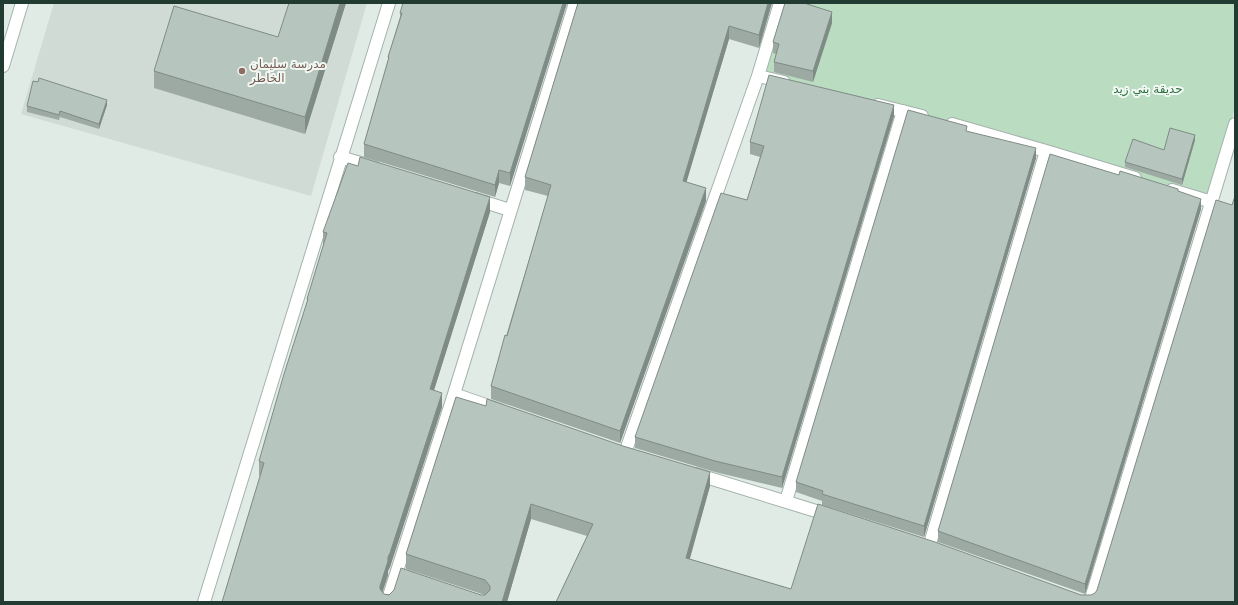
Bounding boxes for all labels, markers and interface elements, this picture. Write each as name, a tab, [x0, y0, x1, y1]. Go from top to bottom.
place label: مدرسة سليمان الخاطر	[249, 57, 326, 86]
marker: مدرسة سليمان الخاطر	[237, 66, 247, 76]
park label: حديقة بني زيد	[1113, 82, 1183, 97]

